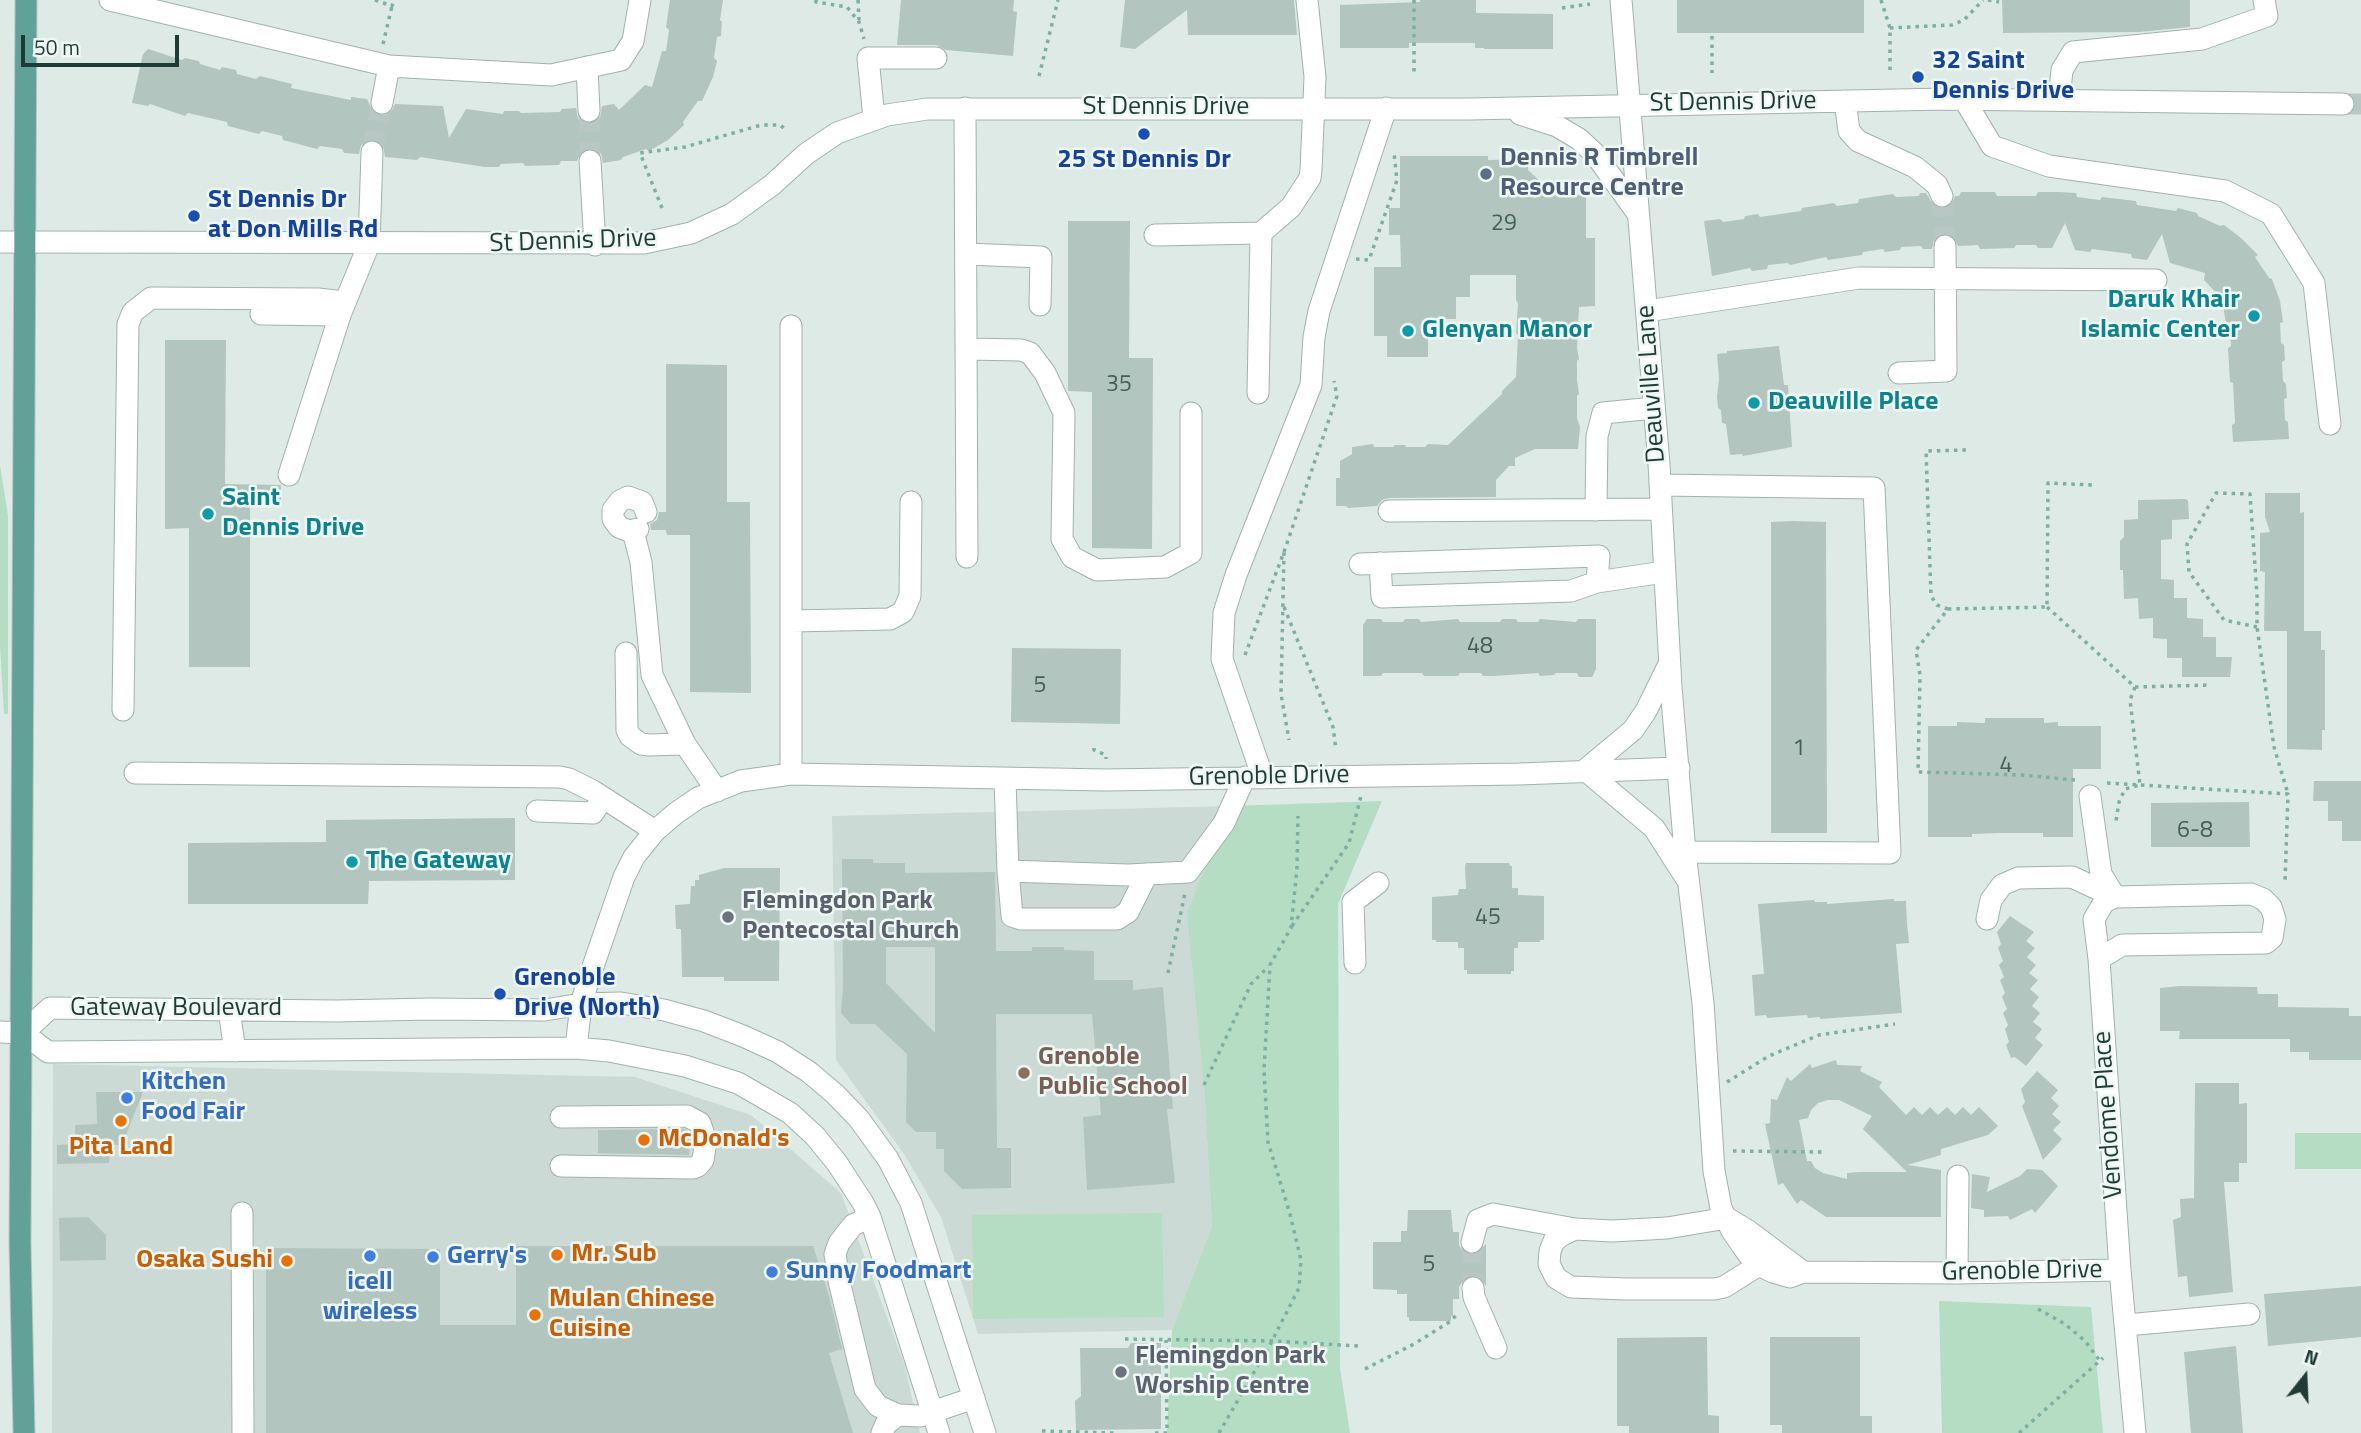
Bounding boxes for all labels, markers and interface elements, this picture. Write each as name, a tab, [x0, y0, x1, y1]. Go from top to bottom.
scale bar	[24, 21, 182, 65]
text: 50 m	[34, 31, 80, 63]
place label: 32 Saint Dennis Drive	[1932, 46, 2074, 108]
marker: 32 Saint Dennis Drive	[1910, 69, 1926, 85]
street label: St Dennis Drive	[1649, 86, 1817, 120]
street label: St Dennis Drive	[1083, 92, 1249, 124]
marker: 25 St Dennis Dr	[1136, 126, 1152, 142]
place label: Dennis R Timbrell Resource Centre	[1500, 143, 1698, 204]
place label: 25 St Dennis Dr	[1057, 145, 1231, 177]
marker: Dennis R Timbrell Resource Centre	[1478, 166, 1494, 182]
place label: St Dennis Dr at Don Mills Rd	[208, 185, 378, 246]
marker: St Dennis Dr at Don Mills Rd	[186, 208, 202, 224]
house number: 29	[1491, 210, 1517, 238]
street label: St Dennis Drive	[489, 223, 657, 261]
place label: Daruk Khair Islamic Center	[2080, 285, 2240, 346]
street label: Deauville Lane	[1631, 304, 1673, 464]
marker: Daruk Khair Islamic Center	[2246, 308, 2262, 324]
place label: Glenyan Manor	[1422, 315, 1592, 347]
marker: Glenyan Manor	[1400, 323, 1416, 339]
house number: 35	[1106, 371, 1132, 399]
place label: Deauville Place	[1768, 387, 1939, 419]
marker: Deauville Place	[1746, 395, 1762, 411]
place label: Saint Dennis Drive	[222, 483, 364, 544]
marker: Saint Dennis Drive	[200, 506, 216, 522]
house number: 48	[1467, 633, 1493, 661]
house number: 5	[1034, 672, 1046, 700]
house number: 1	[1793, 735, 1805, 763]
house number: 4	[2000, 752, 2012, 780]
street label: Grenoble Drive	[1188, 760, 1350, 794]
house number: 6-8	[2177, 817, 2213, 845]
place label: The Gateway	[366, 846, 511, 878]
marker: The Gateway	[344, 854, 360, 870]
place label: Flemingdon Park Pentecostal Church	[742, 886, 959, 948]
house number: 45	[1475, 904, 1501, 932]
marker: Flemingdon Park Pentecostal Church	[720, 909, 736, 925]
place label: Grenoble Drive (North)	[514, 963, 660, 1024]
marker: Grenoble Drive (North)	[492, 986, 508, 1002]
street label: Gateway Boulevard	[70, 993, 282, 1025]
street label: Vendome Place	[2088, 1030, 2130, 1200]
place label: Grenoble Public School	[1038, 1042, 1188, 1104]
marker: Grenoble Public School	[1016, 1065, 1032, 1081]
place label: Kitchen Food Fair	[141, 1067, 245, 1128]
marker: Kitchen Food Fair	[119, 1090, 135, 1106]
marker: Pita Land	[113, 1113, 129, 1129]
place label: McDonald's	[658, 1124, 790, 1156]
place label: Pita Land	[69, 1132, 173, 1164]
marker: McDonald's	[636, 1132, 652, 1148]
place label: Mr. Sub	[571, 1239, 657, 1271]
place label: Gerry's	[447, 1241, 527, 1273]
place label: Osaka Sushi	[136, 1245, 273, 1277]
marker: Mr. Sub	[549, 1247, 565, 1263]
marker: icell wireless	[362, 1248, 378, 1264]
marker: Gerry's	[425, 1249, 441, 1265]
house number: 5	[1423, 1251, 1435, 1279]
marker: Osaka Sushi	[279, 1253, 295, 1269]
street label: Grenoble Drive	[1941, 1255, 2103, 1289]
place label: Sunny Foodmart	[786, 1256, 971, 1288]
marker: Sunny Foodmart	[764, 1264, 780, 1280]
place label: icell wireless	[323, 1267, 417, 1328]
place label: Mulan Chinese Cuisine	[549, 1284, 714, 1346]
marker: Mulan Chinese Cuisine	[527, 1307, 543, 1323]
place label: Flemingdon Park Worship Centre	[1135, 1341, 1326, 1402]
text: N	[2301, 1341, 2322, 1372]
north arrow	[2270, 1342, 2340, 1412]
marker: Flemingdon Park Worship Centre	[1113, 1364, 1129, 1380]

